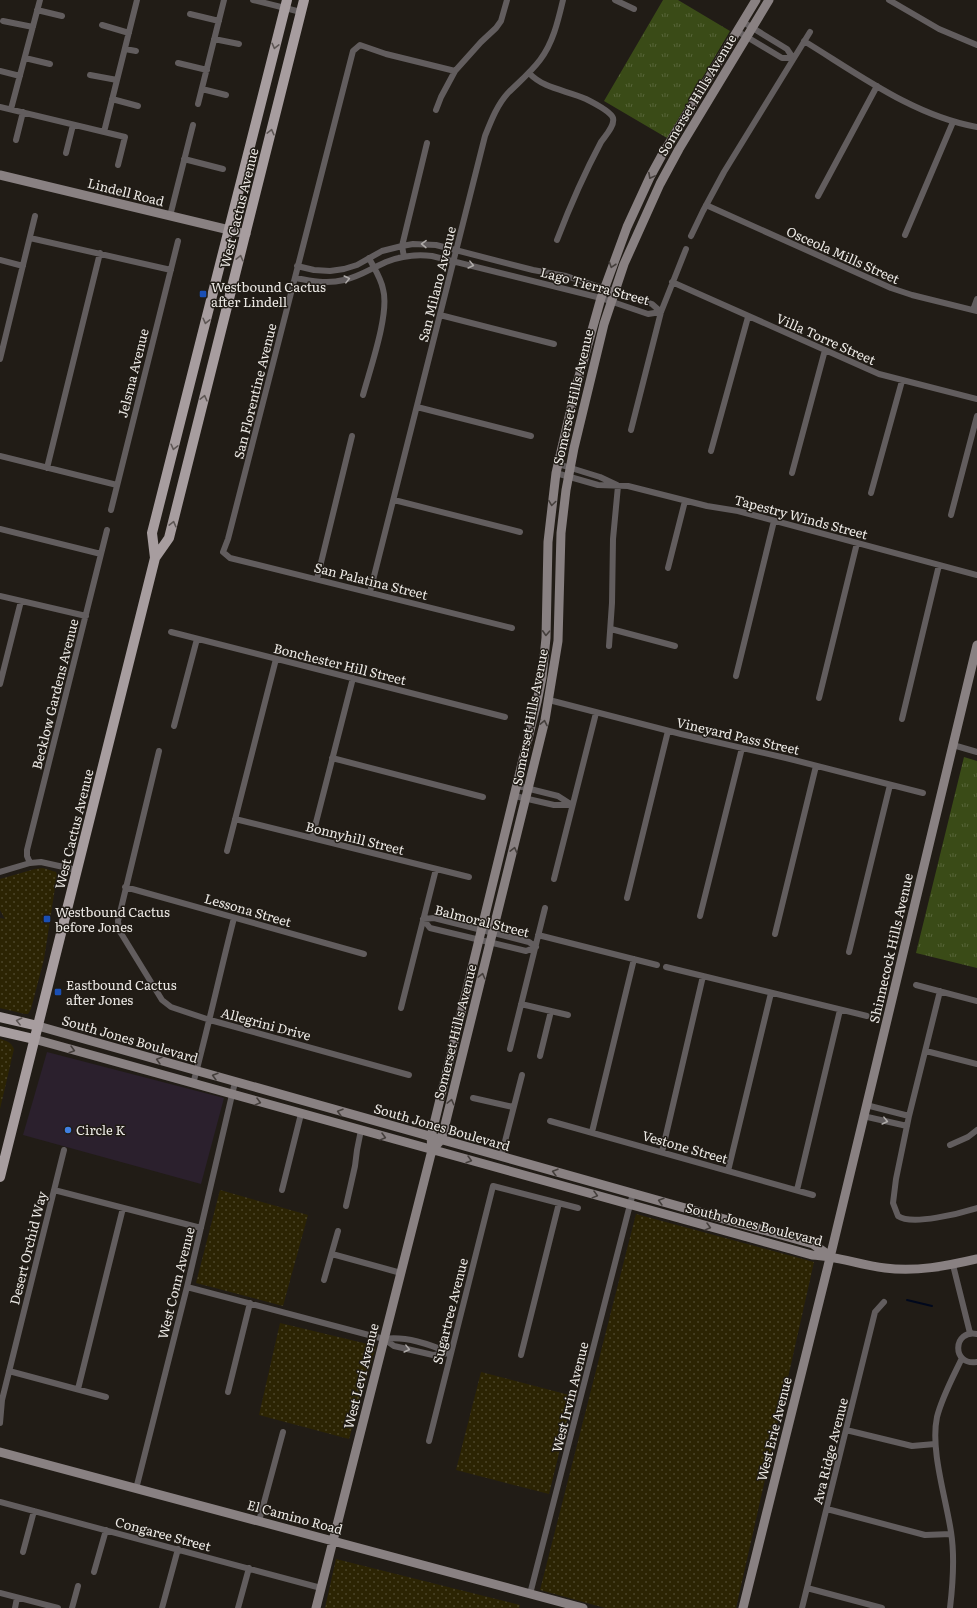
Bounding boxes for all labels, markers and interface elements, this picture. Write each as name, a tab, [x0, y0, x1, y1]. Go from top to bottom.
street label: Somerset Hills Avenue	[653, 30, 741, 159]
one-way arrow	[271, 42, 280, 49]
one-way arrow	[267, 129, 275, 135]
street label: West Cactus Avenue	[214, 146, 263, 270]
one-way arrow	[648, 171, 656, 179]
street label: Lindell Road	[86, 173, 166, 210]
street label: Osceola Mills Street	[784, 221, 903, 288]
street label: San Milano Avenue	[413, 224, 460, 344]
one-way arrow	[421, 240, 427, 249]
one-way arrow	[235, 255, 243, 261]
one-way arrow	[468, 260, 474, 268]
street label: Lago Tierra Street	[539, 262, 652, 309]
one-way arrow	[608, 262, 617, 269]
one-way arrow	[344, 276, 350, 284]
place label: Westbound Cactus after Lindell	[211, 277, 326, 311]
marker: Westbound Cactus after Lindell	[198, 289, 208, 299]
street label: Villa Torre Street	[773, 308, 880, 369]
one-way arrow	[202, 318, 211, 325]
street label: San Florentine Avenue	[228, 321, 281, 461]
street label: Jelsma Avenue	[112, 326, 153, 420]
street label: Somerset Hills Avenue	[548, 327, 597, 467]
one-way arrow	[200, 394, 208, 401]
one-way arrow	[170, 444, 179, 451]
street label: Tapestry Winds Street	[732, 490, 871, 544]
one-way arrow	[548, 500, 557, 506]
one-way arrow	[168, 521, 176, 527]
street label: San Palatina Street	[312, 557, 431, 604]
street label: Becklow Gardens Avenue	[27, 616, 83, 771]
one-way arrow	[542, 630, 550, 636]
street label: Bonchester Hill Street	[272, 638, 409, 689]
street label: Somerset Hills Avenue	[507, 647, 552, 787]
street label: Vineyard Pass Street	[675, 712, 802, 759]
one-way arrow	[540, 720, 548, 727]
street label: West Cactus Avenue	[49, 767, 98, 891]
street label: Bonnyhill Street	[304, 816, 407, 859]
one-way arrow	[509, 846, 517, 853]
street label: Shinnecock Hills Avenue	[864, 871, 917, 1025]
street label: Lessona Street	[203, 888, 294, 931]
street label: Balmoral Street	[433, 900, 532, 942]
place label: Westbound Cactus before Jones	[55, 902, 170, 936]
marker: Westbound Cactus before Jones	[42, 914, 52, 924]
street label: Somerset Hills Avenue	[428, 962, 481, 1102]
one-way arrow	[478, 973, 486, 979]
place label: Eastbound Cactus after Jones	[66, 975, 177, 1009]
marker: Eastbound Cactus after Jones	[53, 987, 63, 997]
street label: Allegrini Drive	[219, 1002, 313, 1045]
street label: South Jones Boulevard	[60, 1010, 201, 1067]
one-way arrow	[16, 1018, 22, 1026]
one-way arrow	[69, 1045, 75, 1053]
one-way arrow	[156, 1057, 162, 1065]
one-way arrow	[211, 1072, 218, 1081]
one-way arrow	[254, 1097, 261, 1106]
street label: South Jones Boulevard	[372, 1098, 513, 1155]
one-way arrow	[446, 1099, 455, 1106]
one-way arrow	[336, 1108, 343, 1116]
one-way arrow	[882, 1117, 888, 1125]
place label: Circle K	[76, 1120, 125, 1139]
marker: Circle K	[63, 1125, 73, 1135]
street label: Vestone Street	[640, 1125, 731, 1168]
one-way arrow	[380, 1132, 386, 1140]
one-way arrow	[466, 1156, 472, 1164]
one-way arrow	[552, 1168, 559, 1177]
street label: Desert Orchid Way	[4, 1189, 51, 1307]
one-way arrow	[591, 1190, 598, 1199]
one-way arrow	[658, 1197, 665, 1206]
street label: South Jones Boulevard	[683, 1197, 825, 1250]
one-way arrow	[705, 1222, 711, 1230]
street label: West Conn Avenue	[152, 1225, 199, 1341]
street label: Sugartree Avenue	[427, 1256, 472, 1366]
street label: West Levi Avenue	[338, 1321, 383, 1431]
street label: West Irvin Avenue	[547, 1339, 593, 1454]
one-way arrow	[404, 1344, 411, 1353]
street label: West Erie Avenue	[751, 1374, 796, 1483]
street label: Ava Ridge Avenue	[807, 1395, 852, 1506]
street label: El Camino Road	[245, 1495, 345, 1538]
street label: Congaree Street	[113, 1512, 214, 1556]

